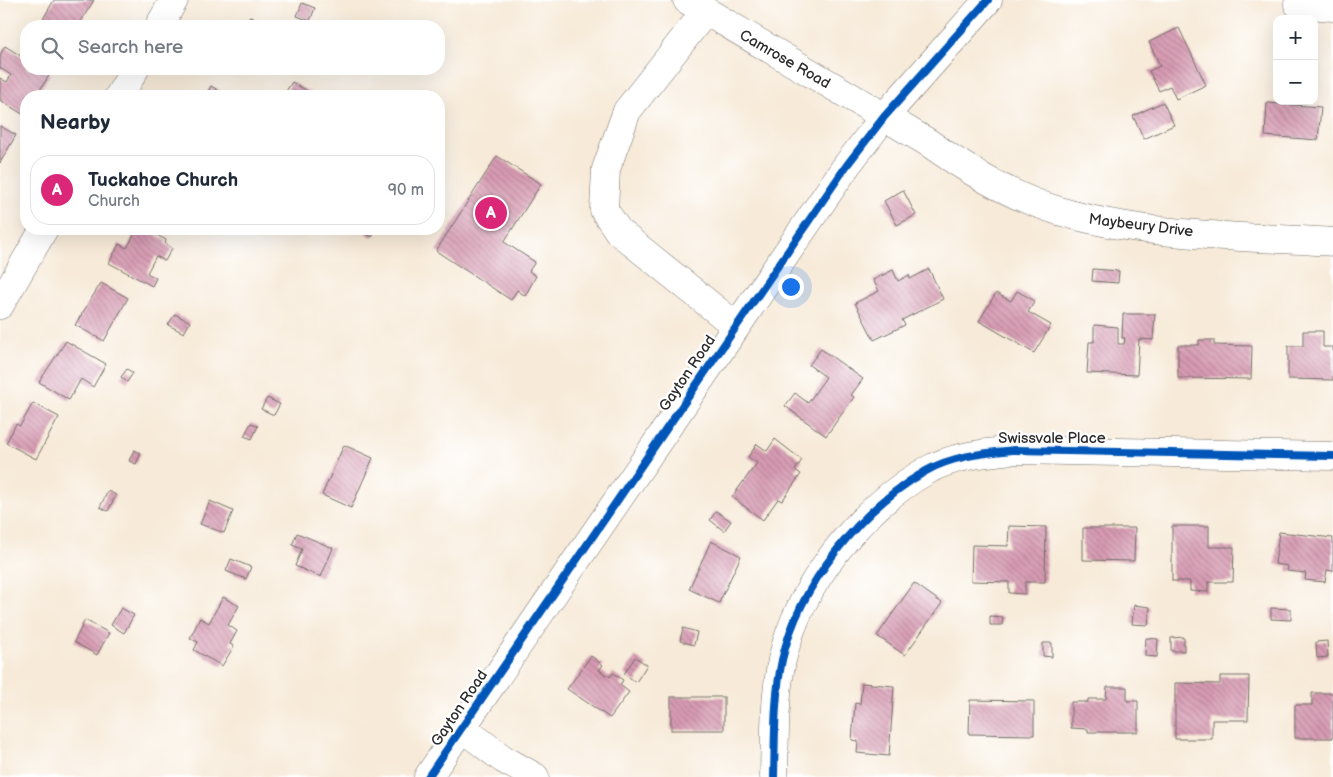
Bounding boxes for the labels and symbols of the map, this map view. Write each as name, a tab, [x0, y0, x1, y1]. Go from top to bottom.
street label: Camrose Road	[736, 26, 834, 93]
pin: A	[475, 194, 507, 232]
street label: Maybeury Drive	[1088, 210, 1194, 241]
your location	[778, 274, 804, 300]
street label: Gayton Road	[655, 331, 720, 415]
street label: Swissvale Place	[998, 429, 1106, 448]
street label: Gayton Road	[427, 666, 492, 750]

